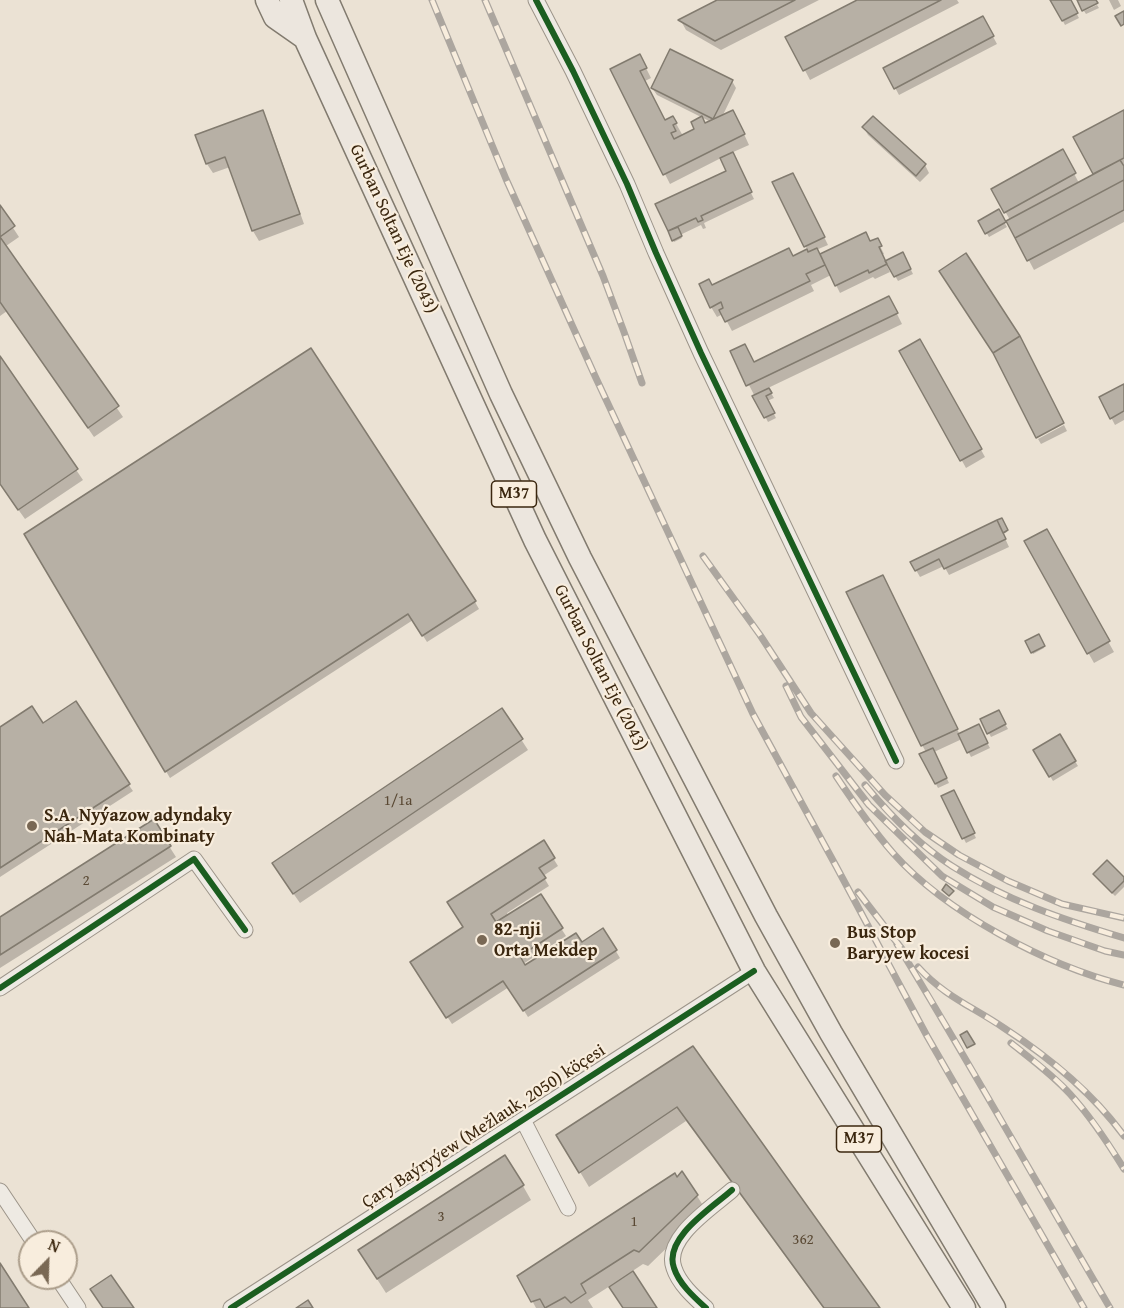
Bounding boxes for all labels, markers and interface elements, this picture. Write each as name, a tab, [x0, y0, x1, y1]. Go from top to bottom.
street label: Gurban Soltan Eje (2043)	[344, 141, 442, 317]
road number: M37	[492, 481, 536, 507]
street label: Gurban Soltan Eje (2043)	[549, 581, 651, 755]
house number: 1/1а	[384, 792, 412, 810]
place label: S.A. Nyýazow adyndaky Nah-Mata Kombinaty	[44, 805, 232, 848]
marker: S.A. Nyýazow adyndaky Nah-Mata Kombinaty	[25, 819, 39, 833]
house number: 2	[82, 872, 90, 890]
place label: 82-nji Orta Mekdep	[494, 919, 598, 962]
place label: Bus Stop Baryyew kocesi	[847, 922, 969, 964]
marker: 82-nji Orta Mekdep	[475, 933, 489, 947]
marker: Bus Stop Baryyew kocesi	[828, 936, 842, 950]
street label: Çary Baýryýew (Mežlauk, 2050) köçesi	[358, 1040, 610, 1214]
road number: M37	[836, 1126, 882, 1152]
house number: 3	[437, 1208, 445, 1226]
house number: 1	[630, 1213, 638, 1231]
north arrow	[18, 1230, 78, 1290]
house number: 362	[792, 1231, 814, 1249]
text: N	[45, 1232, 64, 1258]

